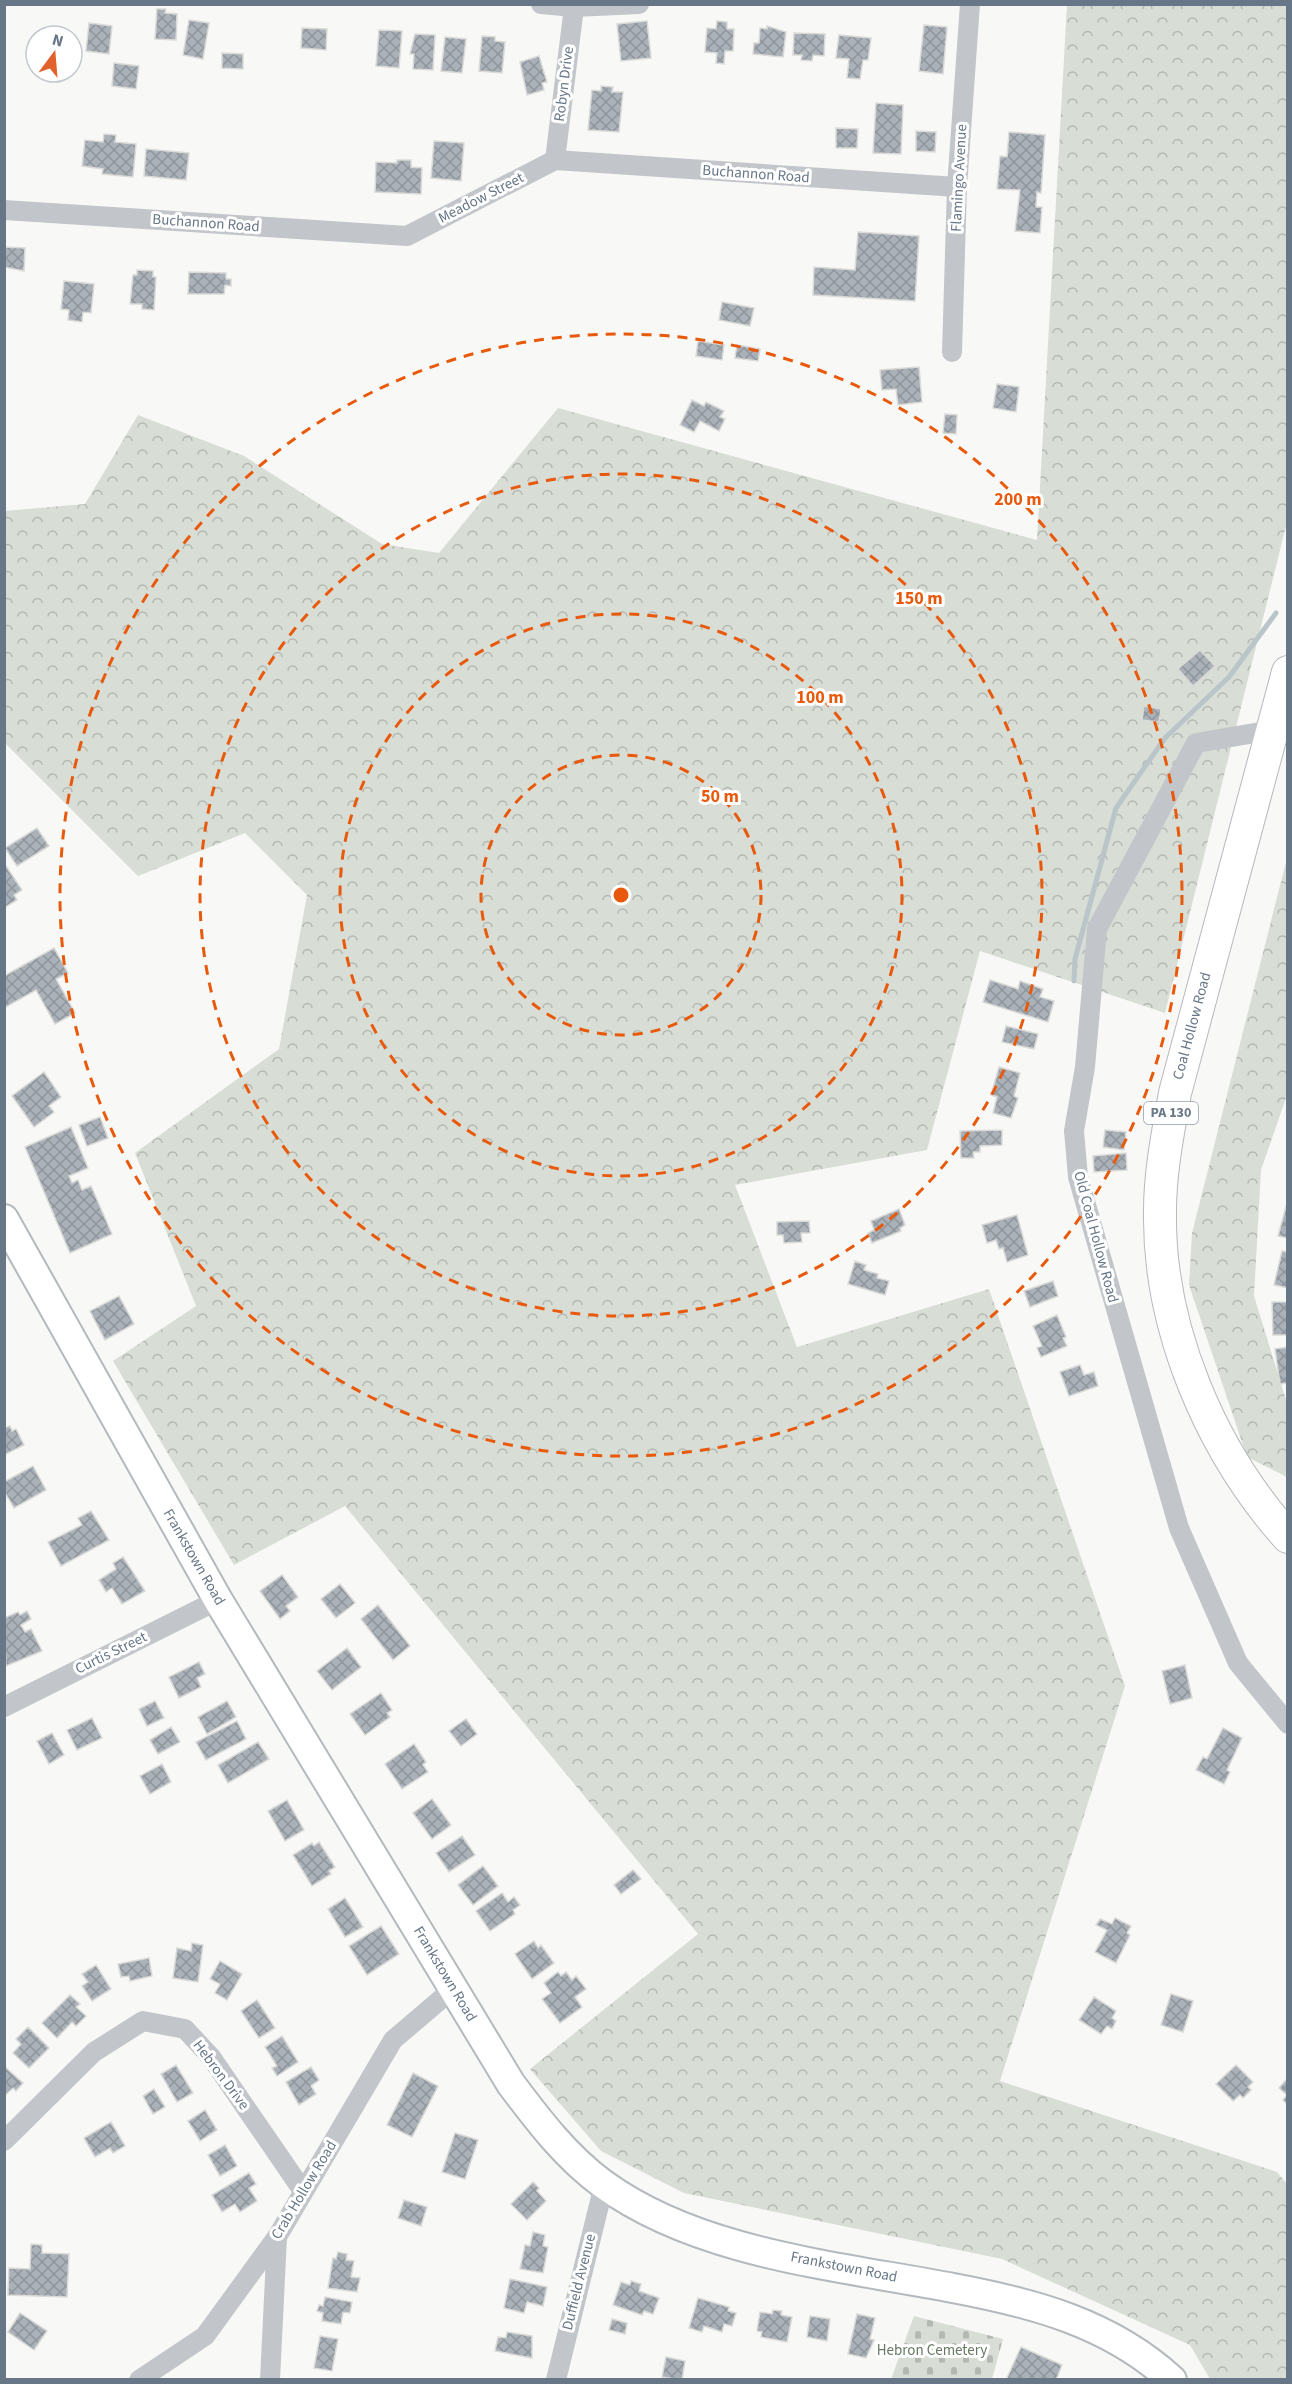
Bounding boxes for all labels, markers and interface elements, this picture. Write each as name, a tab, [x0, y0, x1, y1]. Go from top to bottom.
north arrow	[24, 24, 84, 84]
text: N	[50, 29, 66, 53]
street label: Robyn Drive	[549, 45, 579, 123]
street label: Flamingo Avenue	[946, 124, 972, 232]
street label: Buchannon Road	[702, 160, 810, 188]
street label: Meadow Street	[435, 167, 527, 229]
street label: Buchannon Road	[152, 209, 260, 237]
text: 200 m	[994, 487, 1042, 512]
text: 150 m	[895, 586, 943, 611]
text: 100 m	[796, 685, 844, 710]
text: 50 m	[701, 784, 739, 809]
centre of rings	[611, 885, 631, 905]
street label: Coal Hollow Road	[1168, 970, 1216, 1082]
road number: PA 130	[1144, 1102, 1198, 1124]
street label: Old Coal Hollow Road	[1068, 1169, 1124, 1305]
street label: Frankstown Road	[158, 1505, 230, 1609]
street label: Curtis Street	[72, 1627, 150, 1679]
street label: Frankstown Road	[408, 1922, 482, 2026]
street label: Hebron Drive	[188, 2036, 254, 2114]
street label: Crab Hollow Road	[266, 2137, 342, 2243]
street label: Duffield Avenue	[557, 2232, 601, 2332]
street label: Frankstown Road	[789, 2246, 899, 2288]
park label: Hebron Cemetery	[877, 2340, 987, 2361]

